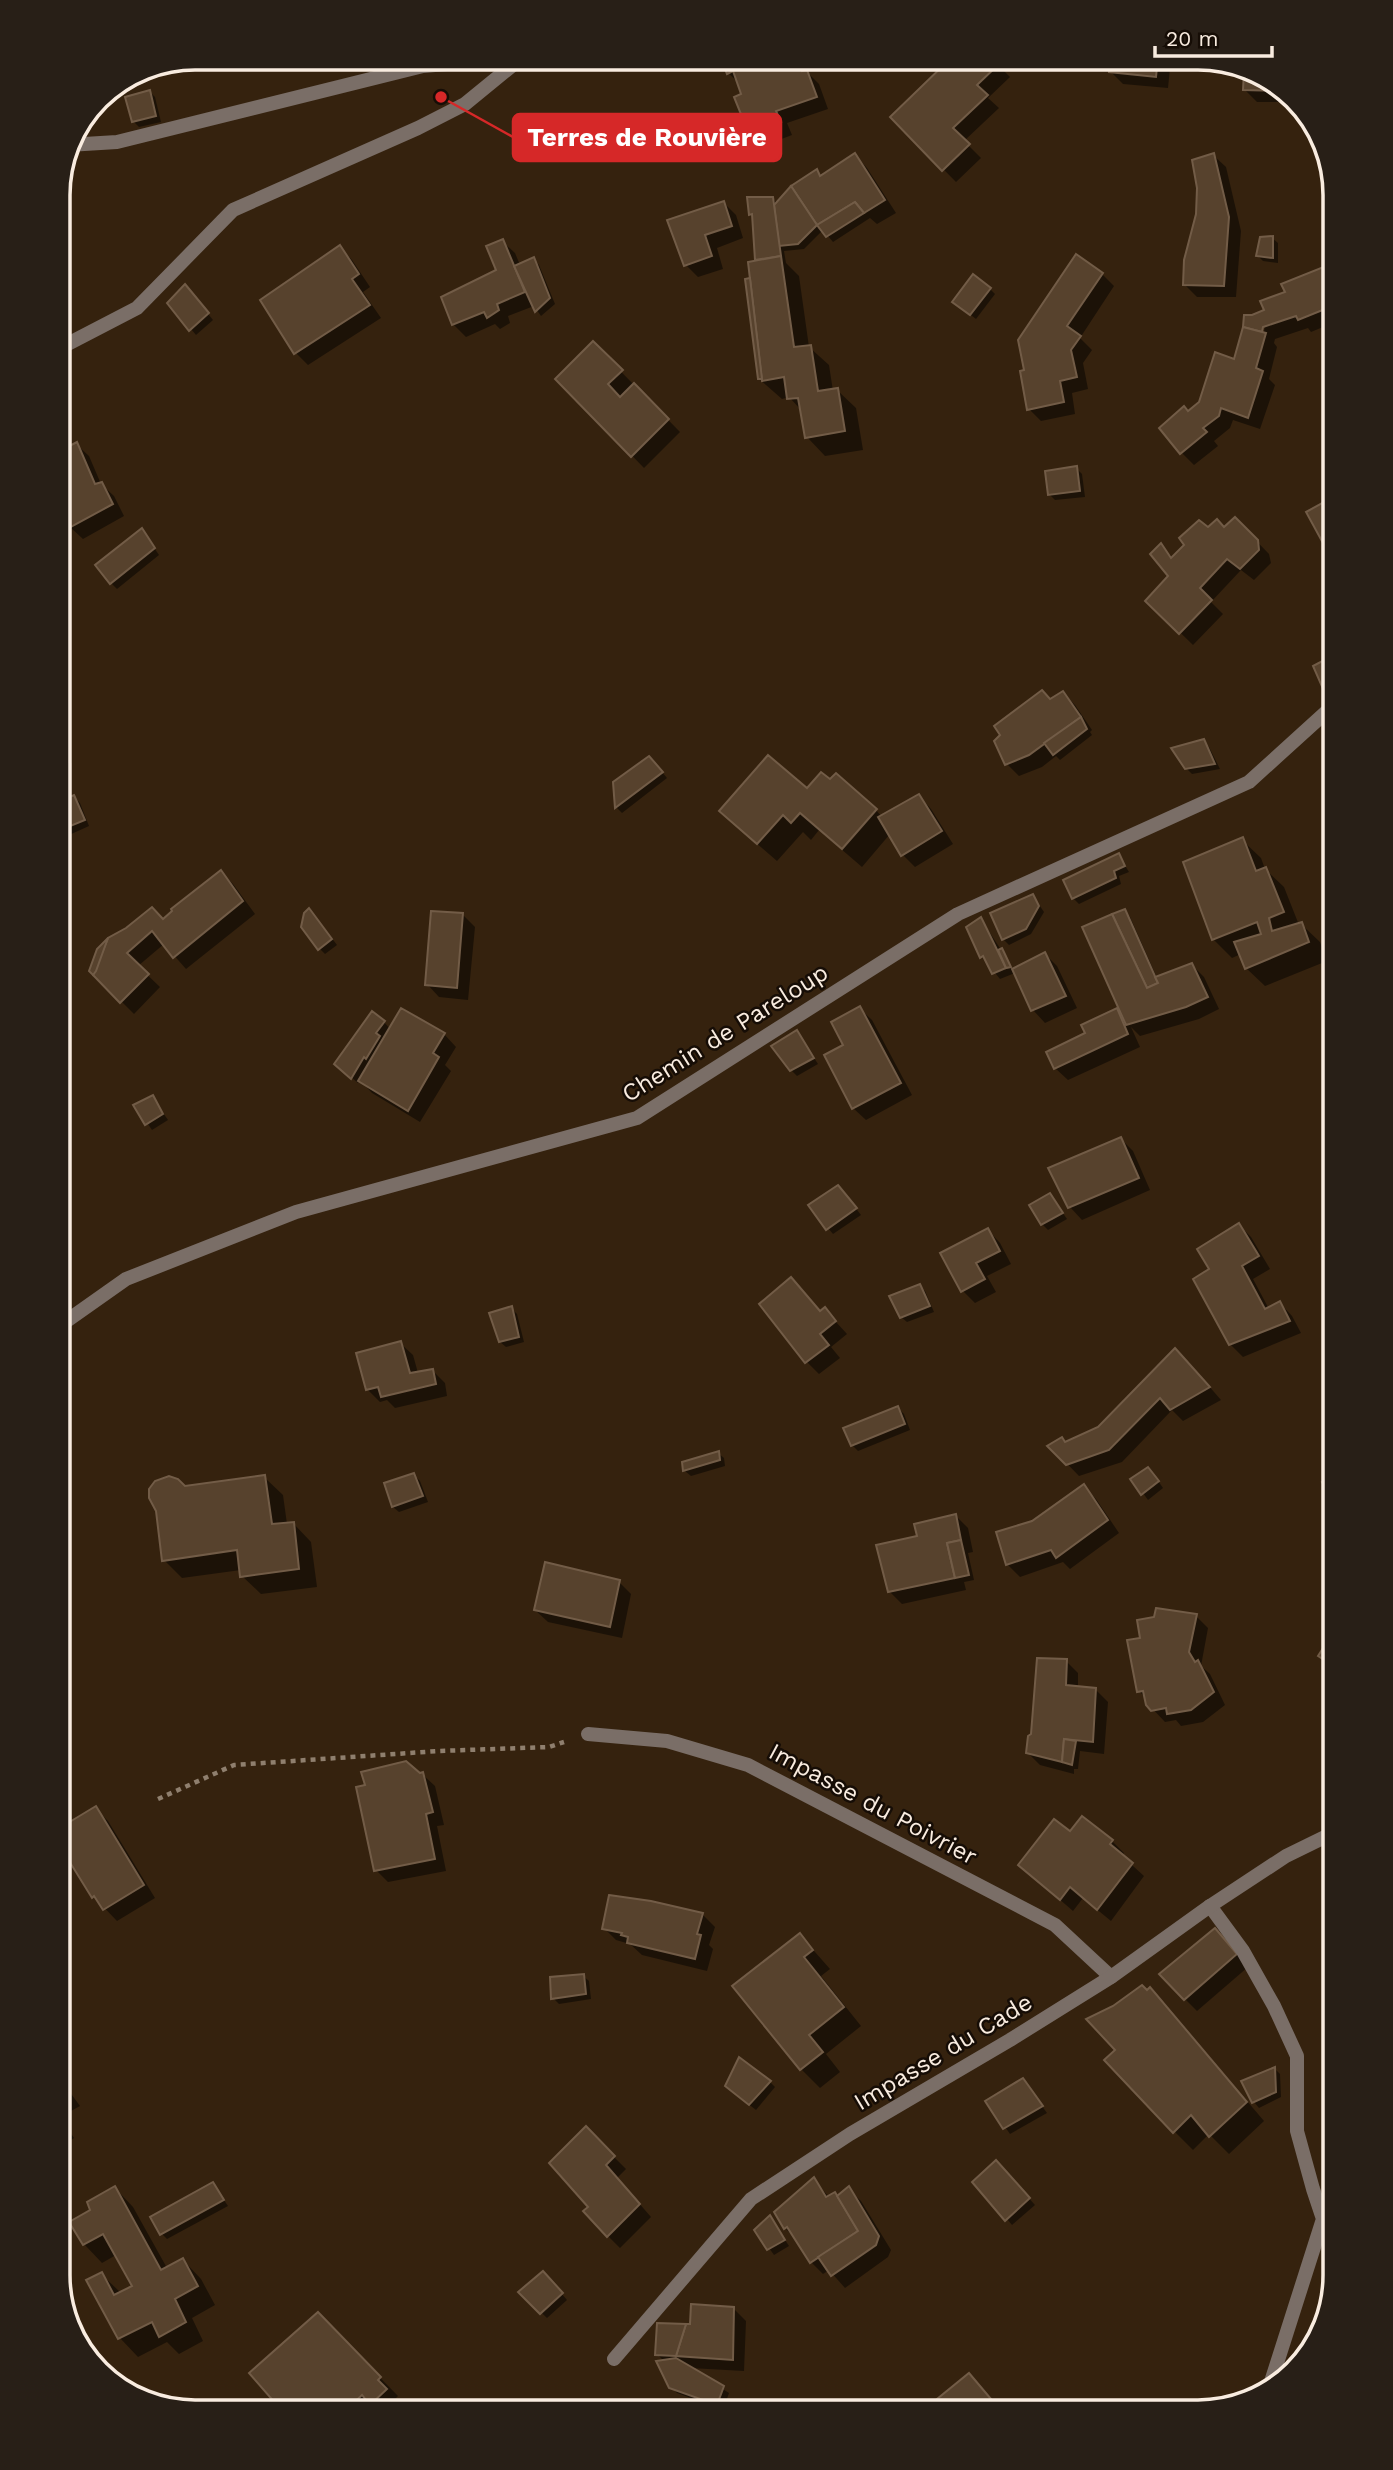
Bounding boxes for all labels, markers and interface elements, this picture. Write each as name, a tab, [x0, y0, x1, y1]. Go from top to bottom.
scale bar	[1155, 14, 1272, 58]
text: 20 m	[1166, 26, 1218, 51]
callout: Terres de Rouvière	[513, 114, 781, 161]
text: Terres de Rouvière	[527, 122, 767, 152]
street label: Chemin de Pareloup	[617, 958, 833, 1108]
street label: Impasse du Poivrier	[764, 1737, 982, 1871]
street label: Impasse du Cade	[849, 1988, 1037, 2116]

